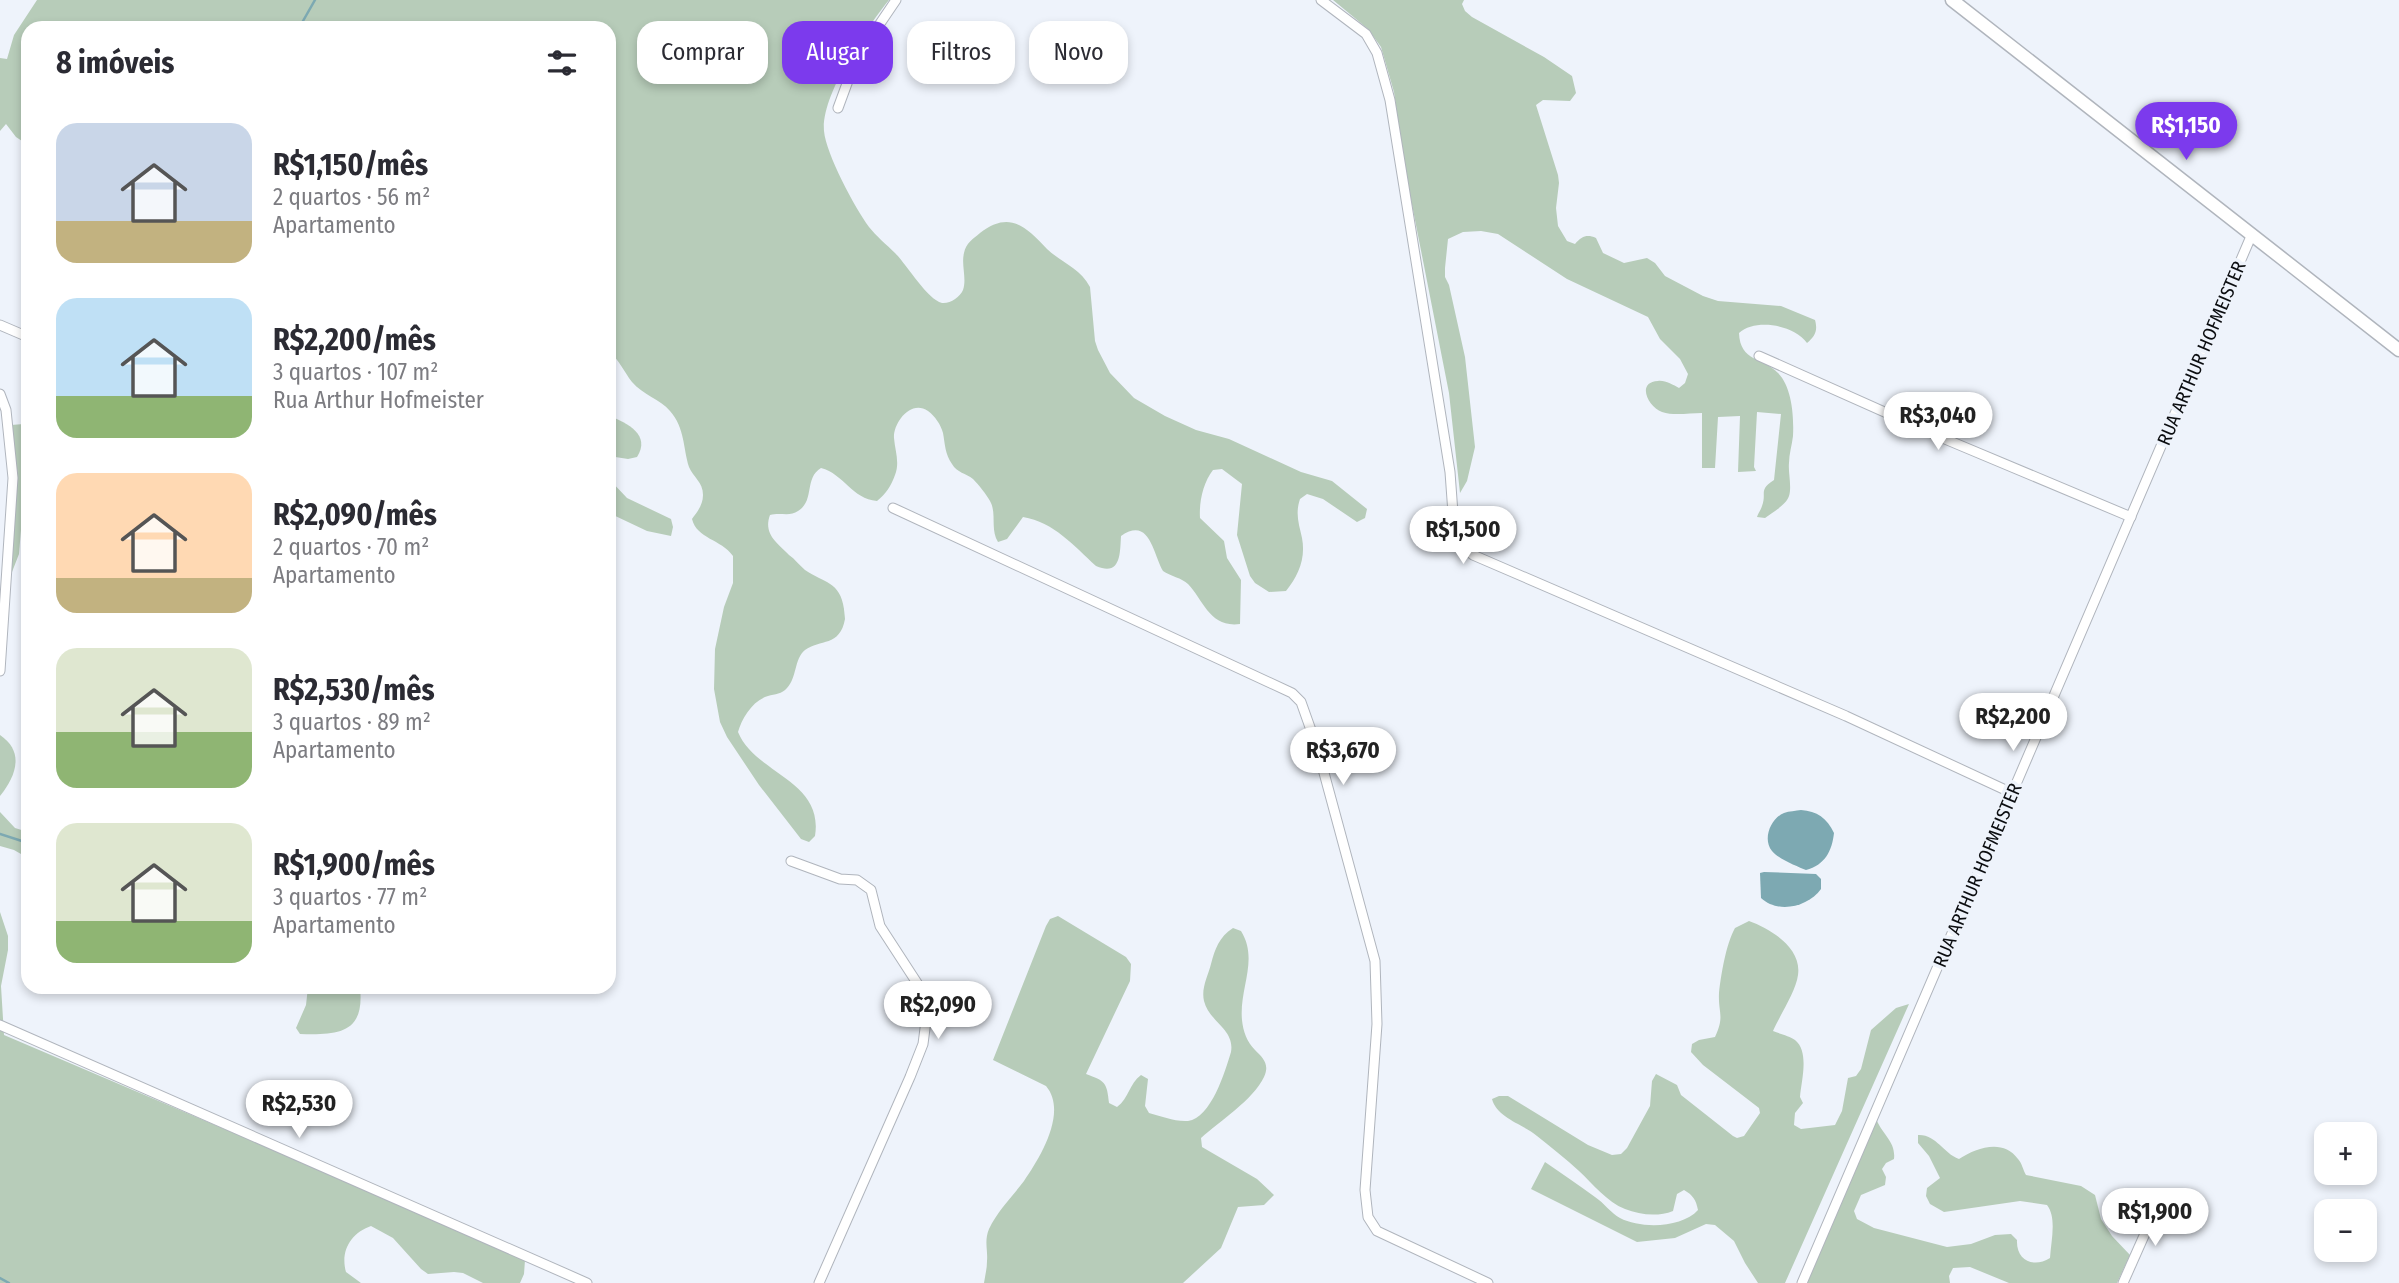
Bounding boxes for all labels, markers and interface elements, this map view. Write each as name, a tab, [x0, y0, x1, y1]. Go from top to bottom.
chip: Comprar	[637, 21, 768, 84]
chip: Alugar	[782, 21, 893, 84]
chip: Filtros	[907, 21, 1015, 84]
chip: Novo	[1029, 21, 1128, 84]
icon: filters	[543, 44, 581, 82]
text: 8 imóveis	[56, 45, 175, 81]
pin: R$1,150	[2121, 102, 2251, 162]
text: R$1,150	[2151, 111, 2221, 139]
text: R$1,150/mês	[273, 147, 428, 183]
icon: home	[112, 151, 196, 235]
text: 2 quartos · 56 m²	[273, 183, 430, 211]
text: Apartamento	[273, 211, 396, 239]
street label: RUA ARTHUR HOFMEISTER	[2152, 258, 2251, 449]
text: R$2,200/mês	[273, 322, 436, 358]
icon: home	[112, 326, 196, 410]
text: 3 quartos · 107 m²	[273, 358, 438, 386]
text: Rua Arthur Hofmeister	[273, 386, 484, 414]
pin: R$3,040	[1873, 392, 2003, 452]
text: R$3,040	[1900, 401, 1976, 429]
text: R$2,090/mês	[273, 497, 437, 533]
icon: home	[112, 501, 196, 585]
pin: R$1,500	[1398, 506, 1528, 566]
text: R$1,500	[1426, 515, 1500, 543]
text: 2 quartos · 70 m²	[273, 533, 429, 561]
text: Apartamento	[273, 561, 396, 589]
text: R$2,530/mês	[273, 672, 435, 708]
icon: home	[112, 676, 196, 760]
pin: R$2,200	[1948, 694, 2078, 753]
text: R$2,200	[1975, 702, 2051, 730]
text: 3 quartos · 89 m²	[273, 708, 431, 736]
pin: R$3,670	[1278, 728, 1408, 787]
text: Apartamento	[273, 736, 396, 764]
text: R$3,670	[1306, 736, 1380, 764]
street label: RUA ARTHUR HOFMEISTER	[1928, 780, 2027, 971]
text: R$1,900/mês	[273, 847, 435, 883]
icon: home	[112, 851, 196, 935]
text: 3 quartos · 77 m²	[273, 883, 427, 911]
text: Apartamento	[273, 911, 396, 939]
pin: R$2,090	[873, 982, 1003, 1041]
text: R$2,090	[900, 990, 976, 1018]
pin: R$2,530	[234, 1080, 364, 1140]
text: R$2,530	[262, 1089, 336, 1117]
map controls	[2314, 1122, 2377, 1262]
button: +	[2314, 1122, 2377, 1185]
pin: R$1,900	[2090, 1188, 2220, 1248]
text: R$1,900	[2118, 1197, 2192, 1225]
button: −	[2314, 1199, 2377, 1262]

